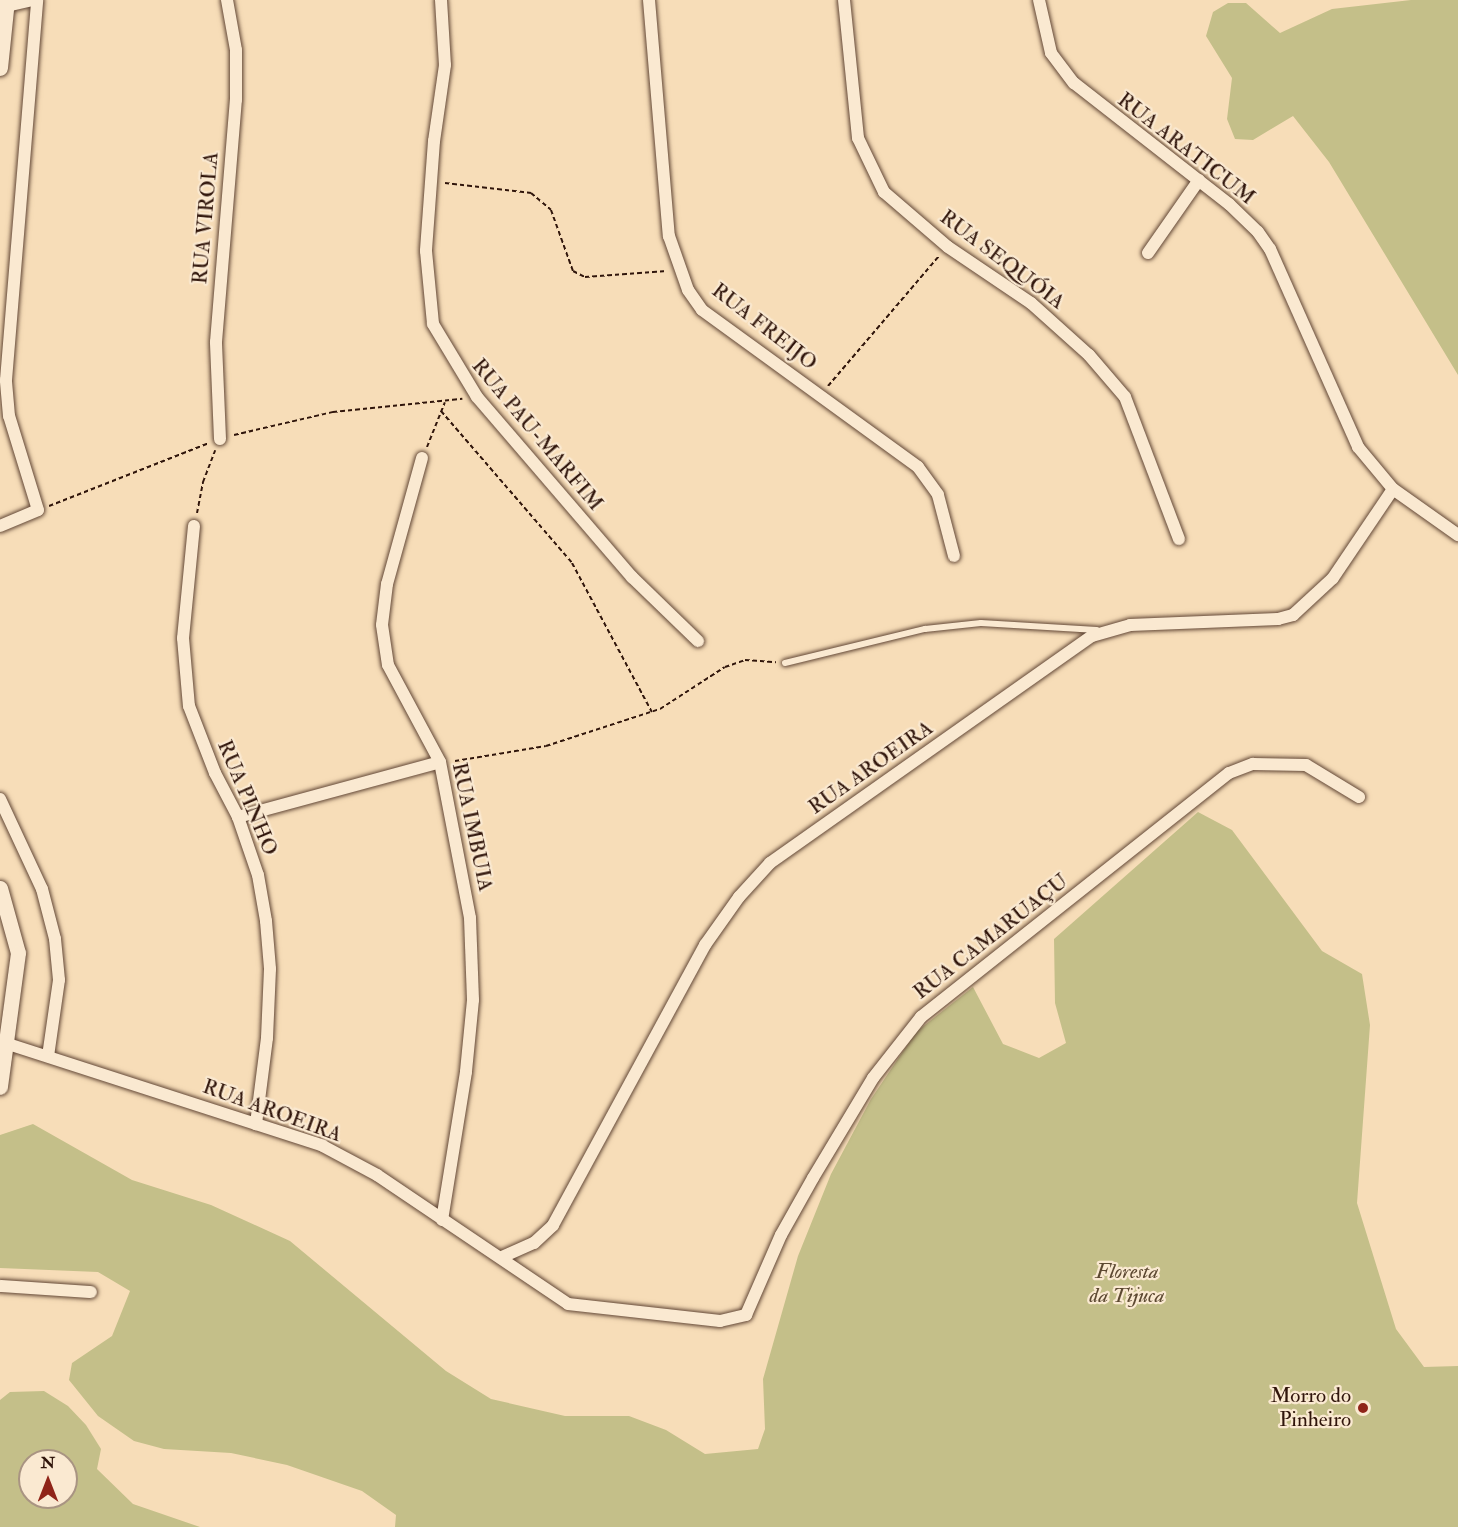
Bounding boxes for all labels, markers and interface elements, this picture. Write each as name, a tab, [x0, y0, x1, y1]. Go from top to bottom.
street label: RUA ARATICUM	[1112, 88, 1260, 210]
street label: RUA VIROLA	[188, 151, 224, 285]
street label: RUA SEQUÓIA	[935, 205, 1069, 315]
street label: RUA FREIJO	[706, 278, 822, 376]
street label: RUA PAU-MARFIM	[466, 354, 608, 516]
street label: RUA AROEIRA	[804, 716, 938, 820]
street label: RUA PINHO	[211, 736, 283, 860]
street label: RUA IMBUIA	[446, 760, 498, 894]
street label: RUA CAMARUAÇU	[909, 869, 1073, 1005]
street label: RUA AROEIRA	[199, 1074, 345, 1148]
park label: Floresta da Tijuca	[1090, 1259, 1164, 1309]
place label: Morro do Pinheiro	[1270, 1383, 1351, 1433]
marker: Morro do Pinheiro	[1356, 1401, 1370, 1415]
north arrow	[18, 1449, 78, 1509]
text: N	[41, 1453, 55, 1473]

